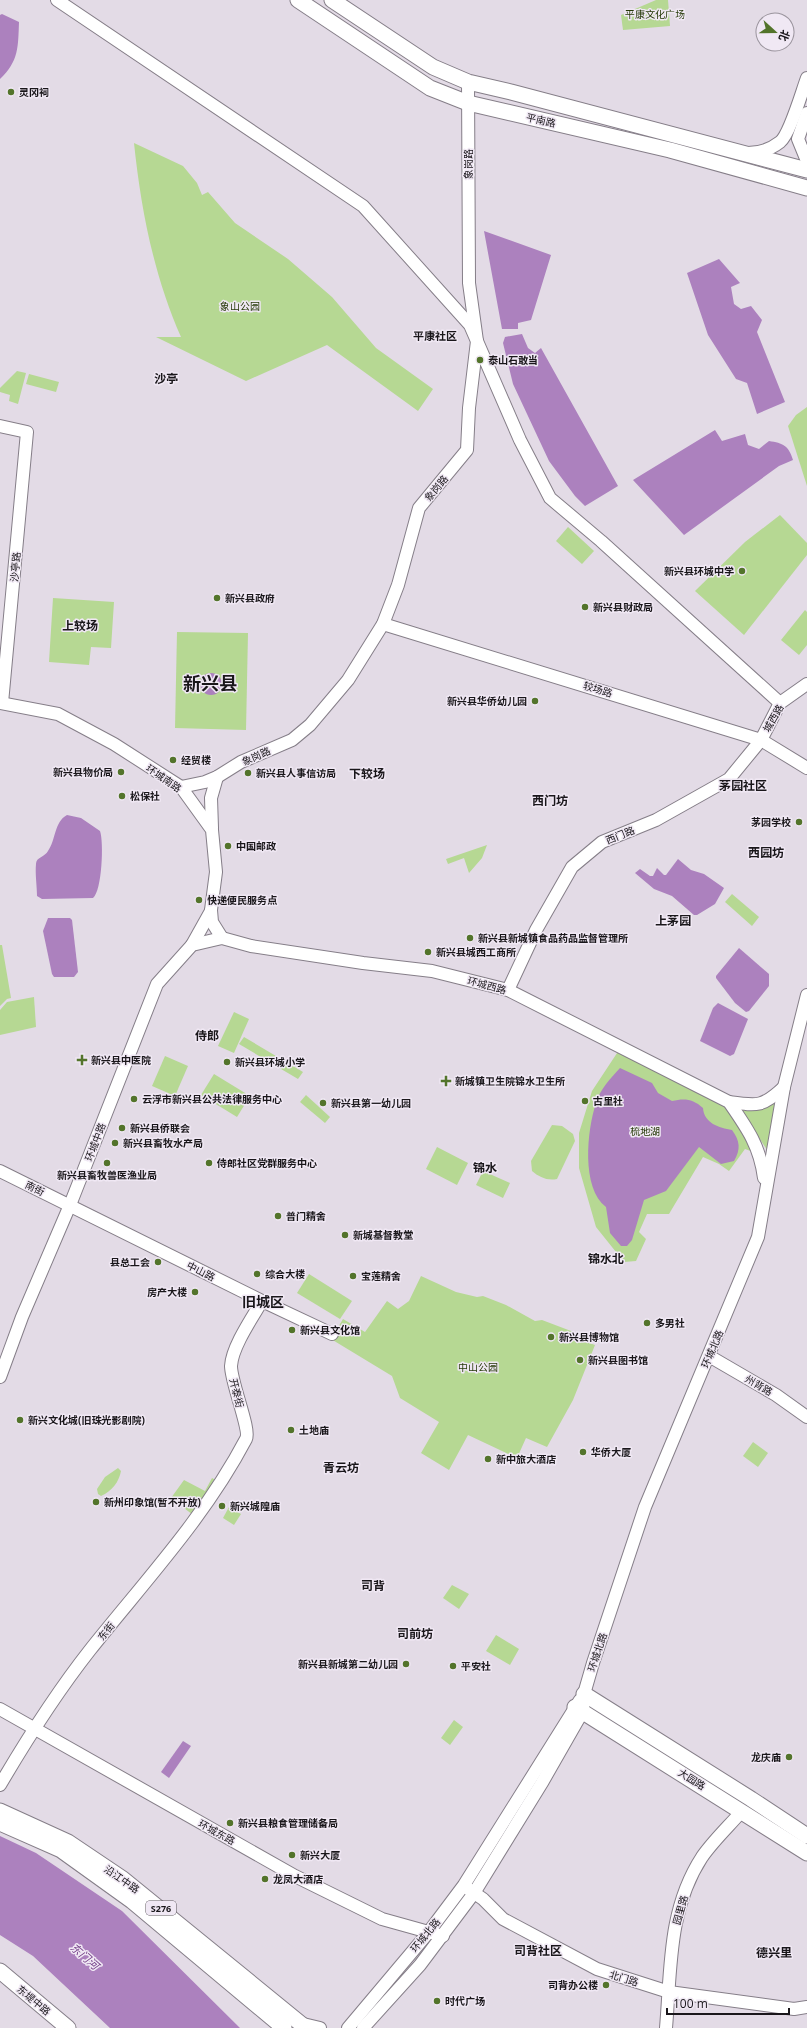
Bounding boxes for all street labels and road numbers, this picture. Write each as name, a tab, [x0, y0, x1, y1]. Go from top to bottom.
street label: 平南路	[525, 110, 557, 130]
street label: 象岗路	[461, 149, 475, 179]
street label: 象岗路	[421, 472, 451, 504]
street label: 沙亭路	[7, 551, 23, 583]
street label: 较场路	[582, 678, 614, 700]
street label: 城西路	[759, 702, 787, 734]
street label: 象岗路	[239, 744, 273, 768]
street label: 环城南路	[144, 761, 184, 795]
street label: 西门路	[603, 823, 637, 847]
street label: 环城西路	[466, 973, 508, 997]
street label: 环城中路	[81, 1121, 109, 1163]
street label: 南街	[23, 1177, 47, 1199]
street label: 中山路	[184, 1258, 218, 1284]
street label: 环城北路	[698, 1328, 726, 1370]
street label: 州背路	[743, 1371, 775, 1399]
street label: 开泰街	[227, 1377, 247, 1409]
street label: 东街	[94, 1619, 118, 1643]
street label: 环城北路	[584, 1631, 610, 1673]
street label: 大园路	[676, 1765, 708, 1793]
street label: 环城东路	[196, 1816, 238, 1848]
street label: 沿江中路	[102, 1862, 142, 1896]
street label: 园里路	[669, 1894, 691, 1926]
road number: S276	[146, 1901, 176, 1915]
street label: 环城北路	[407, 1915, 443, 1955]
street label: 北门路	[608, 1967, 640, 1989]
street label: 东堤中路	[14, 1982, 54, 2018]

